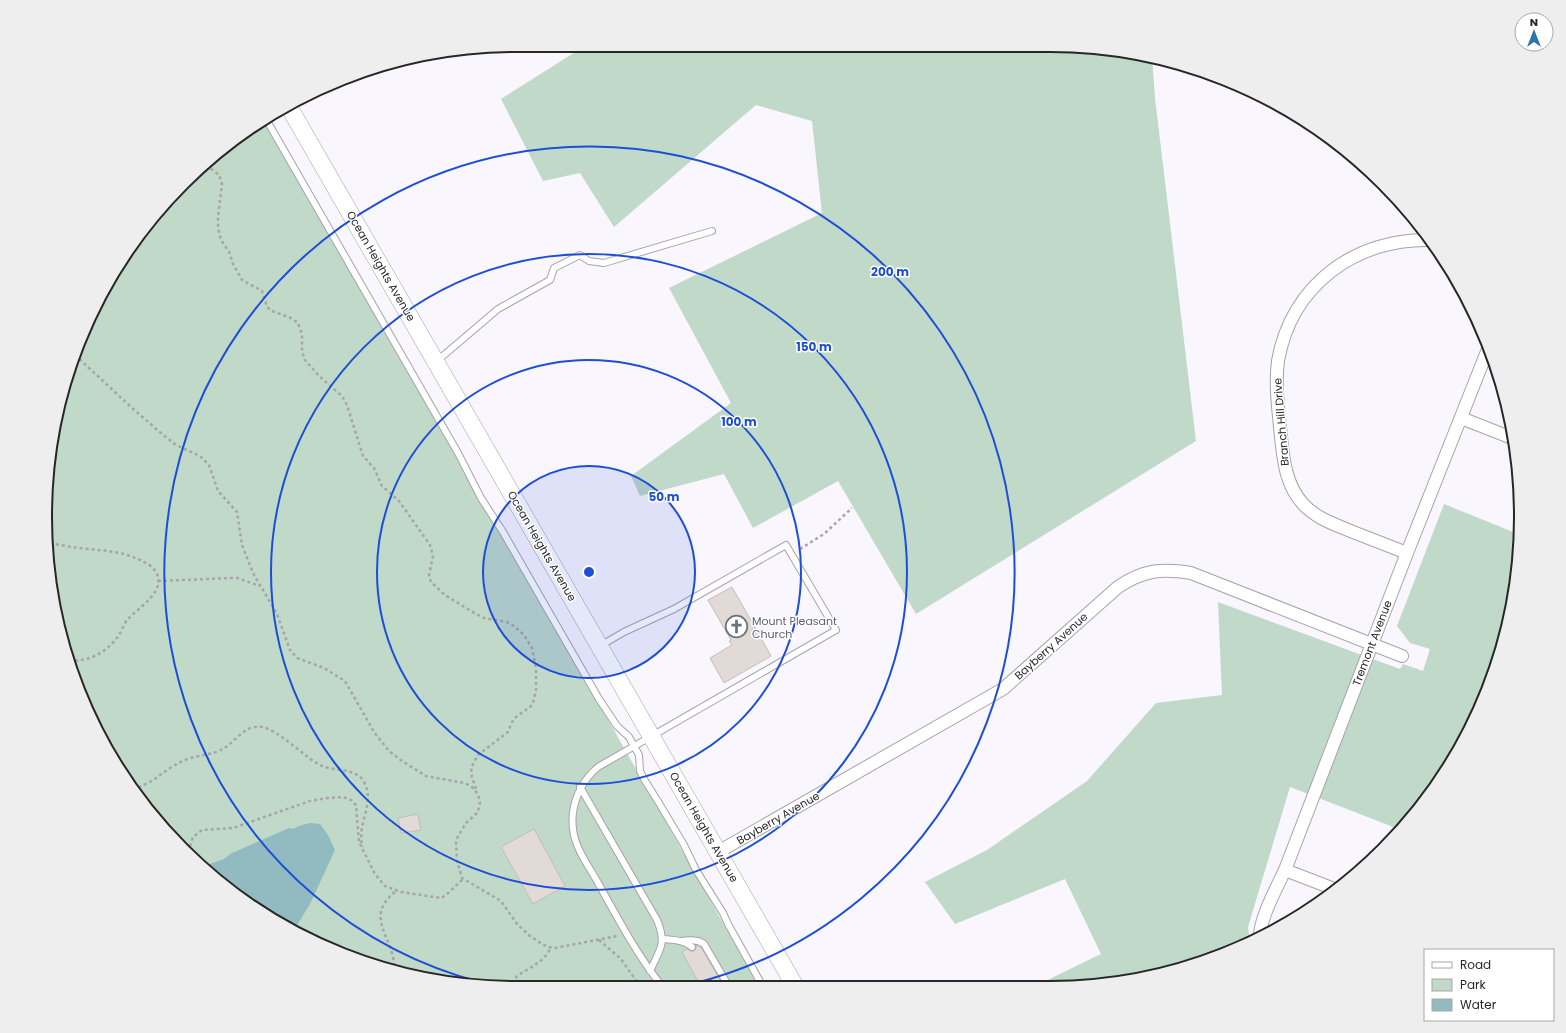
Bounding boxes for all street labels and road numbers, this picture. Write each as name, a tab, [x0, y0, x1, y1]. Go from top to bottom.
street label: Ocean Heights Avenue	[343, 208, 419, 324]
street label: Branch Hill Drive	[1269, 377, 1293, 467]
street label: Ocean Heights Avenue	[504, 488, 580, 604]
street label: Tremont Avenue	[1348, 598, 1396, 688]
street label: Bayberry Avenue	[1011, 609, 1091, 683]
street label: Ocean Heights Avenue	[666, 769, 742, 885]
street label: Bayberry Avenue	[734, 788, 823, 848]

